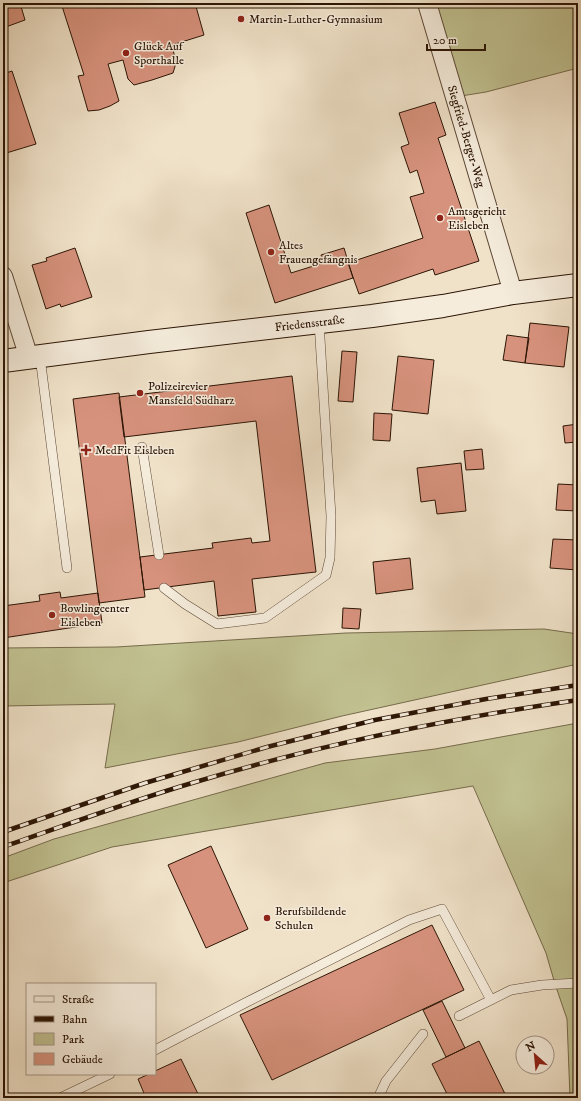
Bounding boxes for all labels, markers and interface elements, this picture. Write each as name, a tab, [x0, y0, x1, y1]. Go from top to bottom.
place label: Martin-Luther-Gymnasium	[249, 12, 383, 27]
marker: Martin-Luther-Gymnasium	[236, 14, 246, 24]
scale bar	[427, 26, 485, 52]
text: 20 m	[433, 33, 457, 48]
place label: Glück Auf Sporthalle	[134, 39, 185, 68]
marker: Glück Auf Sporthalle	[121, 48, 131, 58]
street label: Siegfried-Berger-Weg	[444, 84, 488, 189]
place label: Amtsgericht Eisleben	[448, 204, 506, 233]
marker: Amtsgericht Eisleben	[435, 213, 445, 223]
place label: Altes Frauengefängnis	[279, 238, 358, 267]
marker: Altes Frauengefängnis	[266, 247, 276, 257]
street label: Friedensstraße	[274, 312, 346, 335]
place label: Polizeirevier Mansfeld Südharz	[148, 379, 234, 408]
marker: Polizeirevier Mansfeld Südharz	[135, 388, 145, 398]
place label: MedFit Eisleben	[95, 443, 175, 458]
marker: MedFit Eisleben	[80, 444, 92, 456]
place label: Bowlingcenter Eisleben	[60, 601, 130, 630]
marker: Bowlingcenter Eisleben	[47, 610, 57, 620]
place label: Berufsbildende Schulen	[275, 904, 346, 933]
marker: Berufsbildende Schulen	[262, 913, 272, 923]
legend	[26, 983, 156, 1075]
text: Straße	[62, 992, 94, 1007]
text: Bahn	[62, 1012, 88, 1027]
text: Park	[62, 1032, 84, 1047]
north arrow	[515, 1035, 555, 1075]
text: N	[524, 1039, 538, 1055]
text: Gebäude	[62, 1052, 103, 1067]

